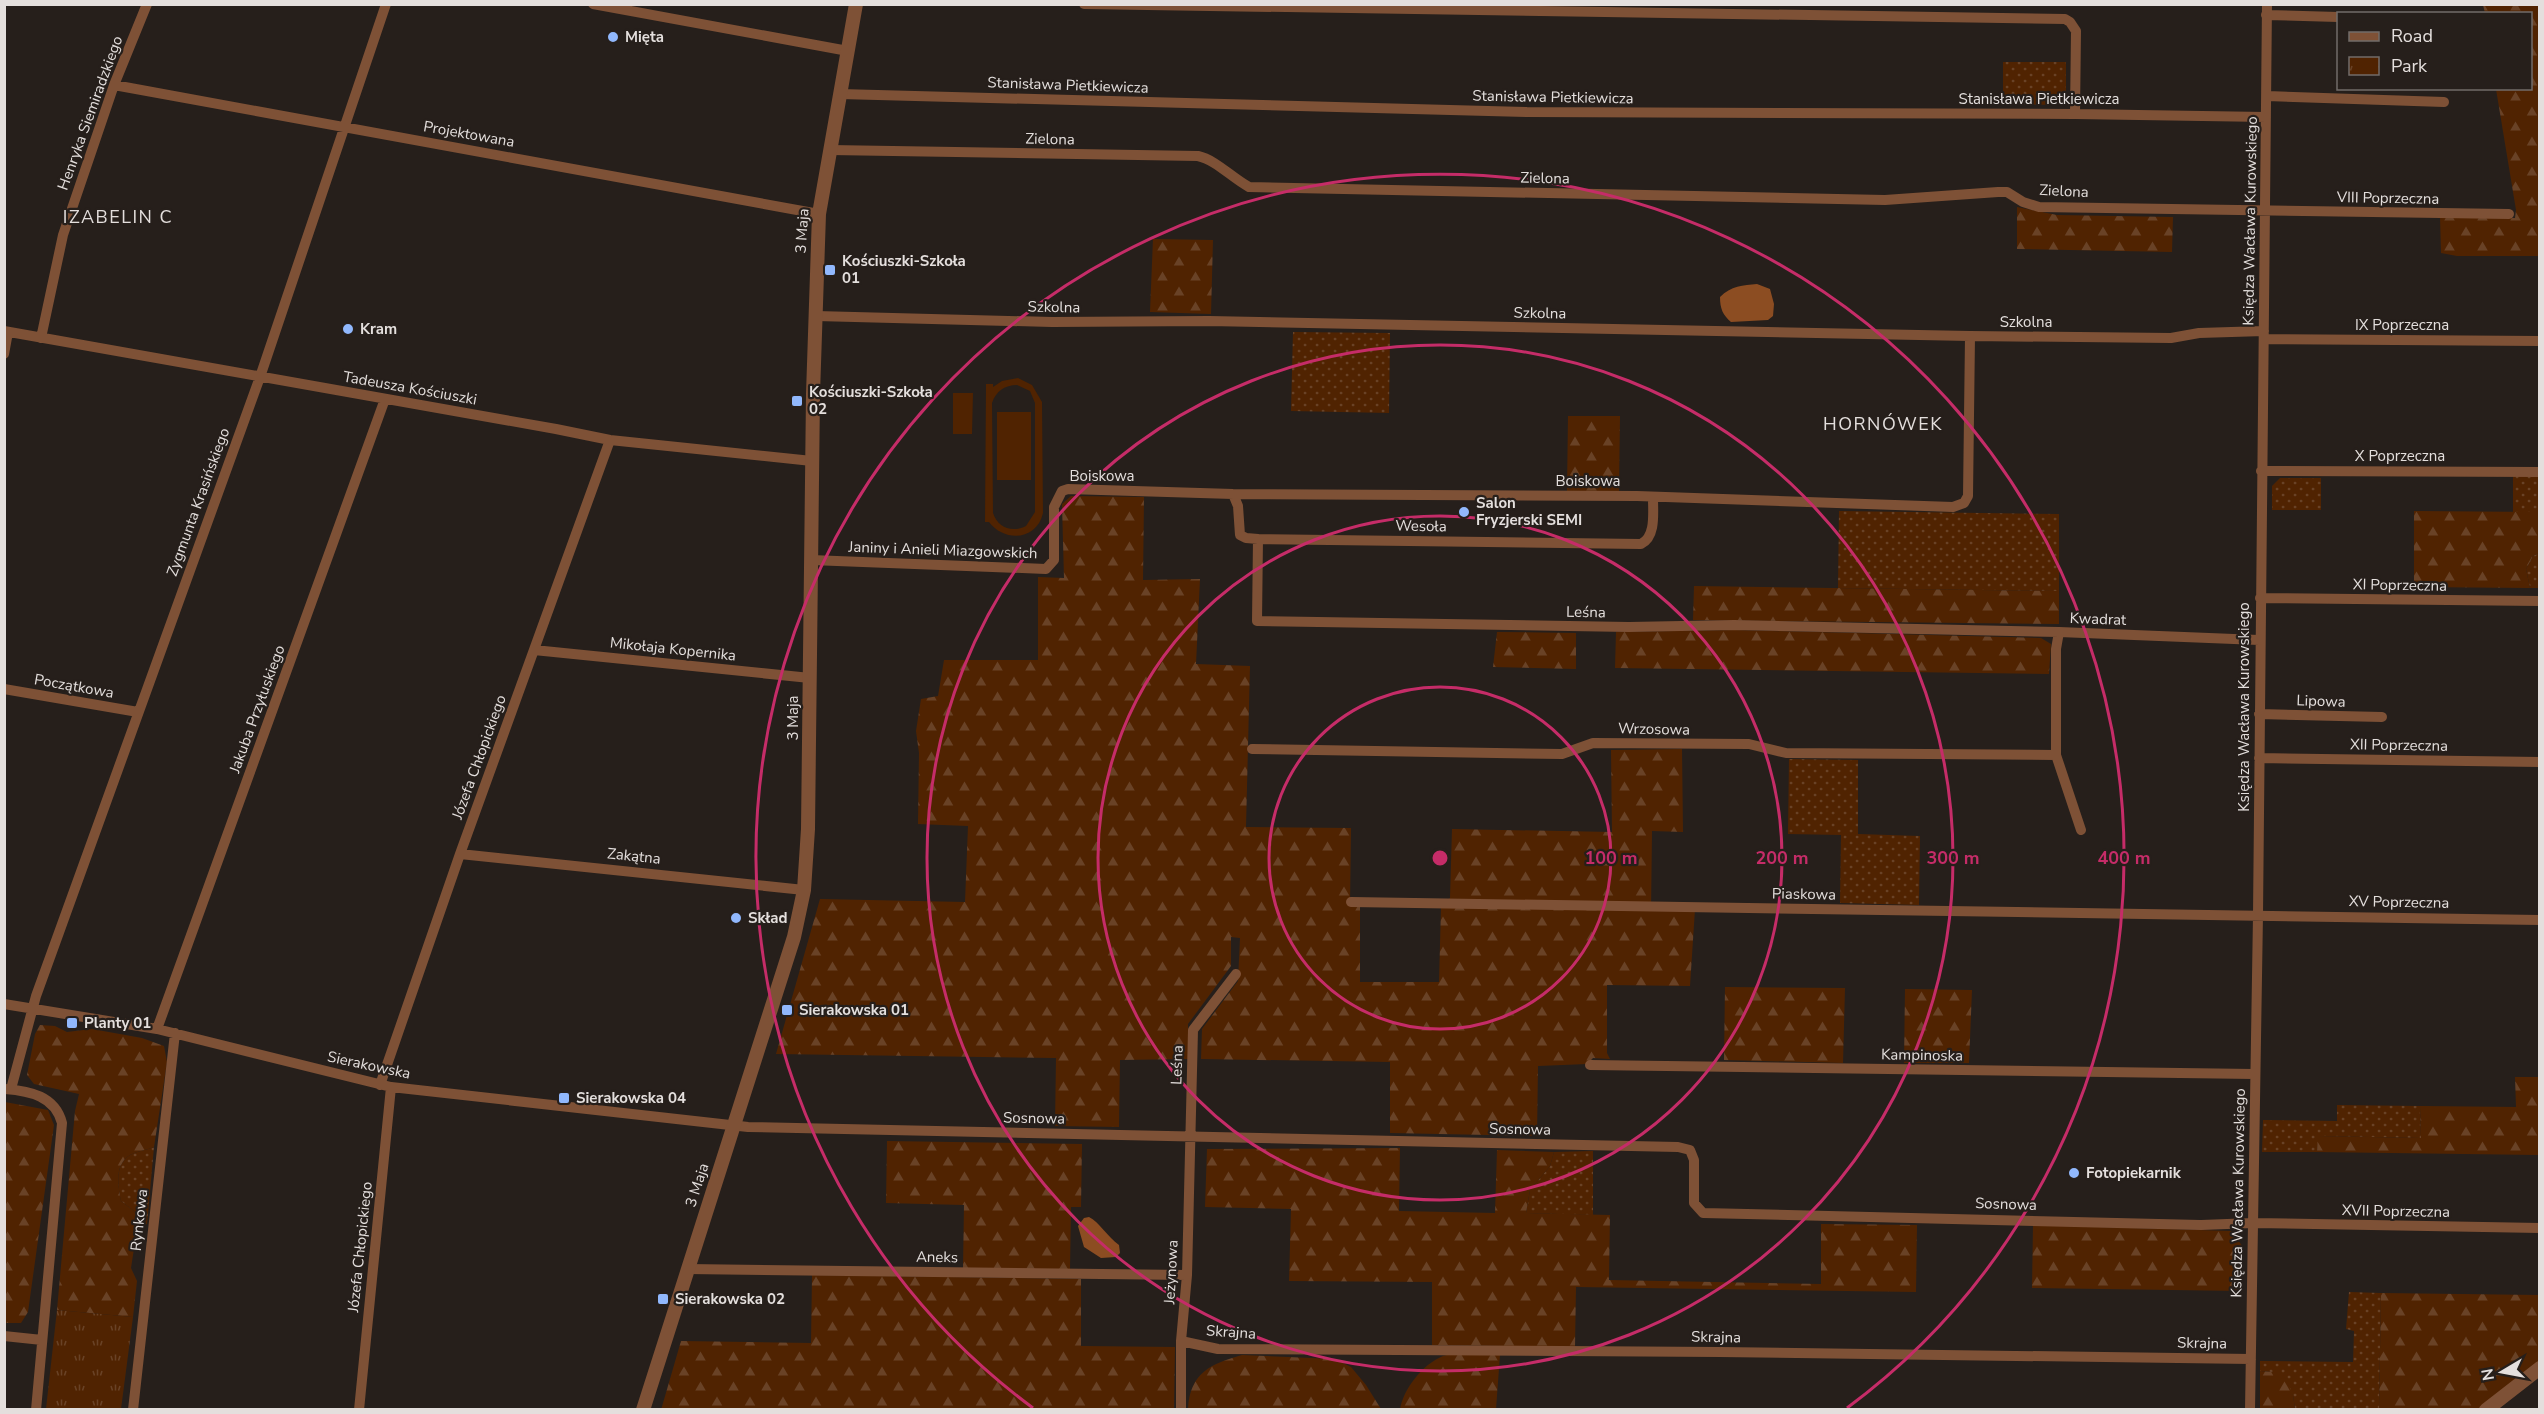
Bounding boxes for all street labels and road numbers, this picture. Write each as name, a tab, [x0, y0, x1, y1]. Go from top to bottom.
street label: Henryka Siemiradzkiego	[53, 33, 127, 193]
street label: Stanisława Pietkiewicza	[987, 72, 1149, 98]
street label: Stanisława Pietkiewicza	[1472, 86, 1634, 108]
street label: Stanisława Pietkiewicza	[1958, 89, 2120, 109]
street label: Projektowana	[422, 116, 516, 152]
street label: Księdza Wacława Kurowskiego	[2238, 116, 2262, 326]
street label: Zielona	[1025, 129, 1075, 149]
street label: Zielona	[1520, 168, 1570, 188]
street label: Zielona	[2039, 180, 2089, 202]
street label: VIII Poprzeczna	[2336, 187, 2439, 209]
street label: 3 Maja	[790, 208, 814, 254]
street label: Szkolna	[1027, 297, 1081, 317]
street label: Szkolna	[1513, 303, 1567, 323]
street label: Szkolna	[2000, 312, 2052, 332]
street label: IX Poprzeczna	[2355, 315, 2449, 335]
street label: Tadeusza Kościuszki	[342, 366, 478, 410]
street label: Zygmunta Krasińskiego	[162, 425, 234, 579]
street label: X Poprzeczna	[2355, 446, 2445, 466]
street label: Boiskowa	[1069, 466, 1135, 486]
street label: Boiskowa	[1555, 471, 1621, 491]
street label: Wesoła	[1395, 516, 1447, 536]
street label: Janiny i Anieli Miazgowskich	[847, 537, 1038, 563]
street label: XI Poprzeczna	[2353, 574, 2447, 596]
street label: Leśna	[1566, 602, 1606, 622]
street label: Księdza Wacława Kurowskiego	[2234, 602, 2254, 812]
street label: Kwadrat	[2069, 608, 2127, 630]
street label: Mikołaja Kopernika	[609, 632, 737, 666]
street label: Jakuba Przyłuskiego	[224, 642, 289, 777]
street label: Początkowa	[33, 669, 115, 703]
street label: Lipowa	[2296, 690, 2346, 712]
street label: Józefa Chłopickiego	[447, 692, 511, 823]
street label: 3 Maja	[783, 695, 803, 741]
street label: Wrzosowa	[1618, 718, 1690, 740]
street label: XII Poprzeczna	[2350, 734, 2448, 756]
street label: Zakątna	[606, 843, 662, 869]
street label: Piaskowa	[1772, 883, 1836, 905]
street label: XV Poprzeczna	[2349, 891, 2449, 913]
street label: Kampinoska	[1881, 1044, 1963, 1066]
street label: Leśna	[1166, 1045, 1188, 1085]
street label: Sierakowska	[326, 1046, 412, 1084]
street label: Księdza Wacława Kurowskiego	[2226, 1088, 2250, 1298]
street label: Sosnowa	[1003, 1107, 1065, 1129]
street label: Sosnowa	[1489, 1118, 1551, 1140]
street label: 3 Maja	[681, 1160, 713, 1210]
street label: Józefa Chłopickiego	[343, 1181, 377, 1314]
street label: Rynkowa	[126, 1188, 152, 1252]
street label: Sosnowa	[1975, 1193, 2037, 1215]
street label: XVII Poprzeczna	[2342, 1200, 2450, 1222]
street label: Jeżynowa	[1159, 1239, 1183, 1306]
street label: Aneks	[916, 1247, 958, 1267]
street label: Skrajna	[1205, 1320, 1257, 1344]
street label: Skrajna	[1691, 1327, 1741, 1347]
street label: Skrajna	[2177, 1333, 2227, 1353]

